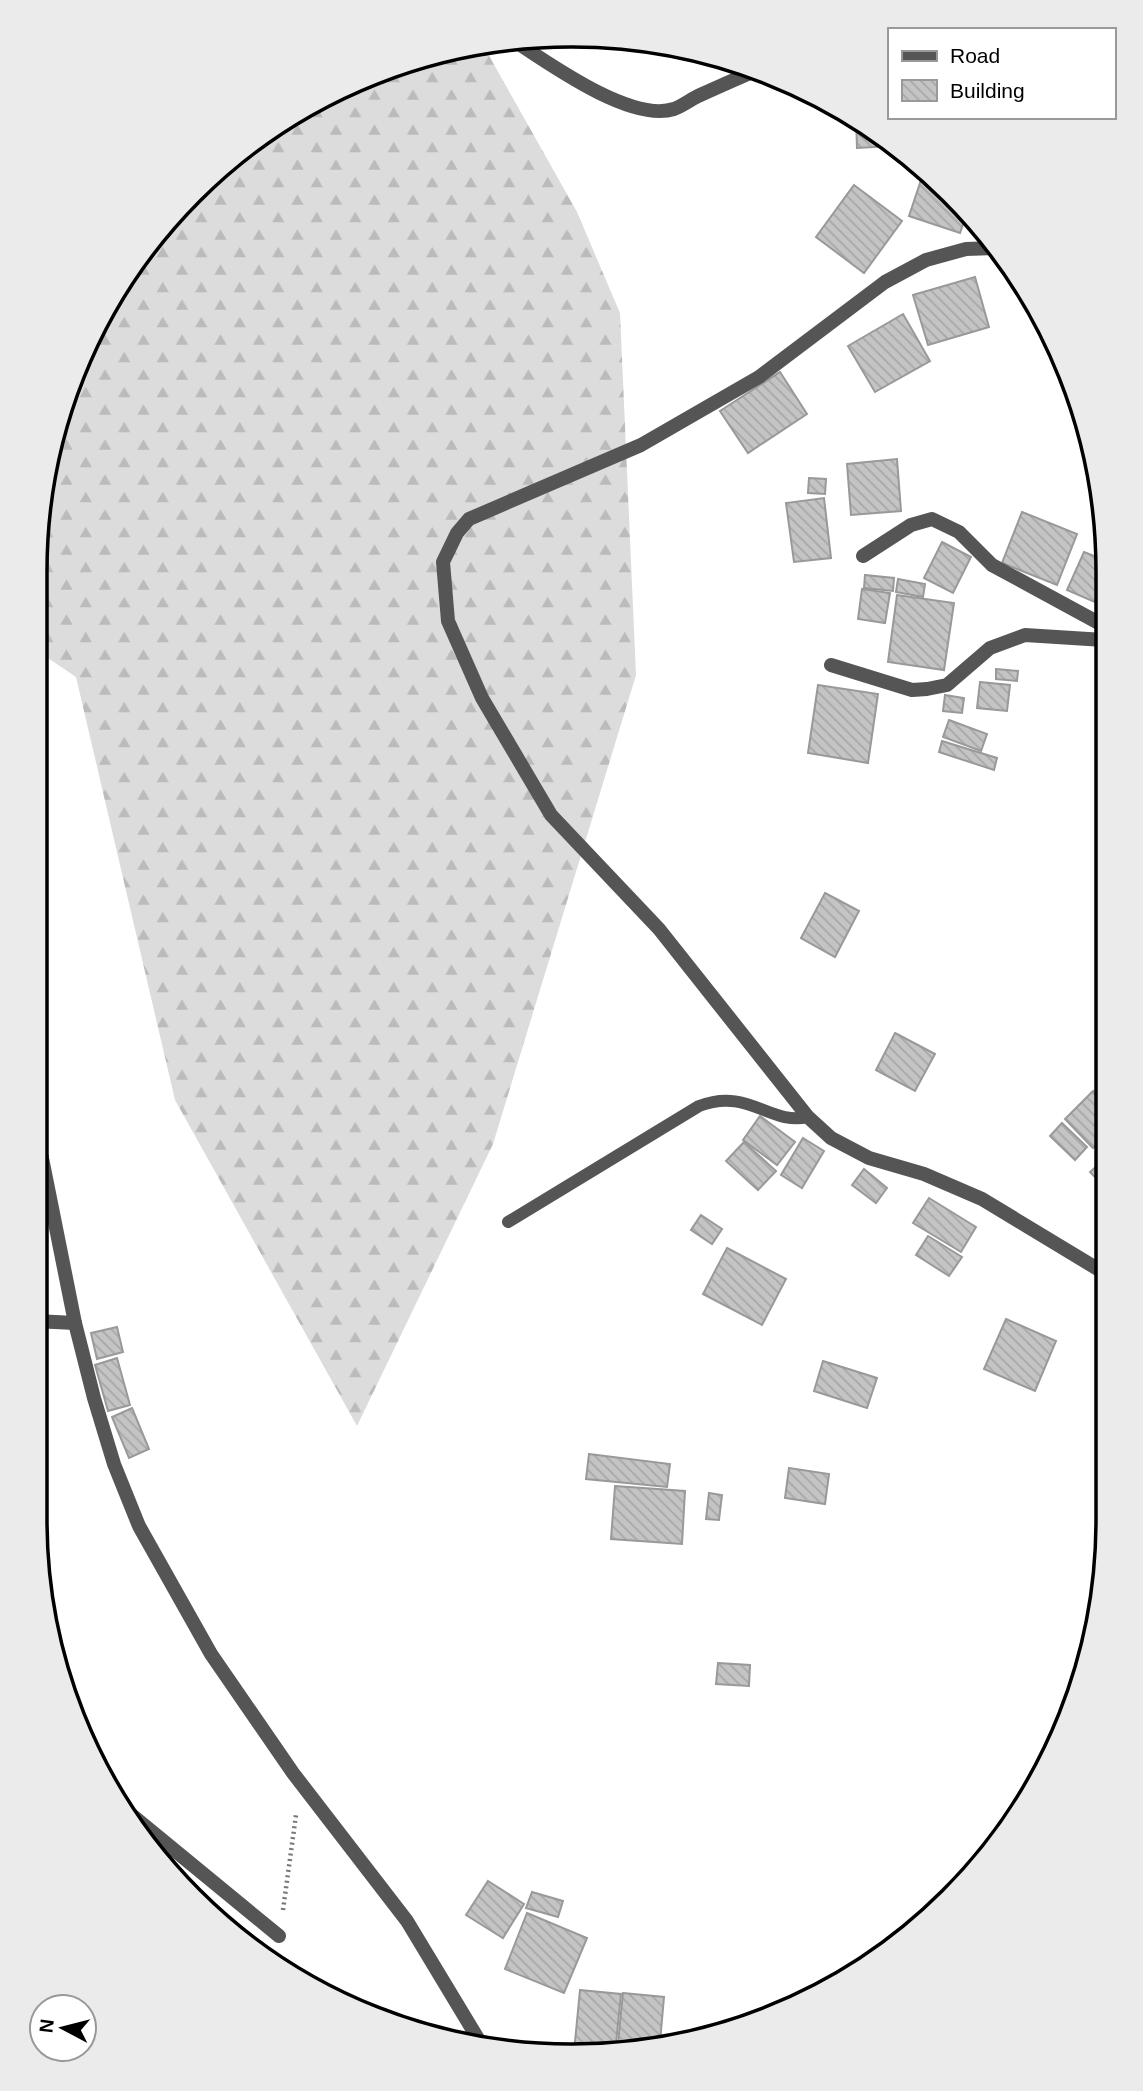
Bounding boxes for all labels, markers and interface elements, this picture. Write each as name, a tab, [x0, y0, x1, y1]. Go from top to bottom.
legend	[888, 28, 1115, 119]
text: Road	[950, 44, 1000, 67]
text: Building	[950, 79, 1025, 102]
north arrow	[28, 1993, 98, 2063]
text: N	[35, 2018, 58, 2034]

